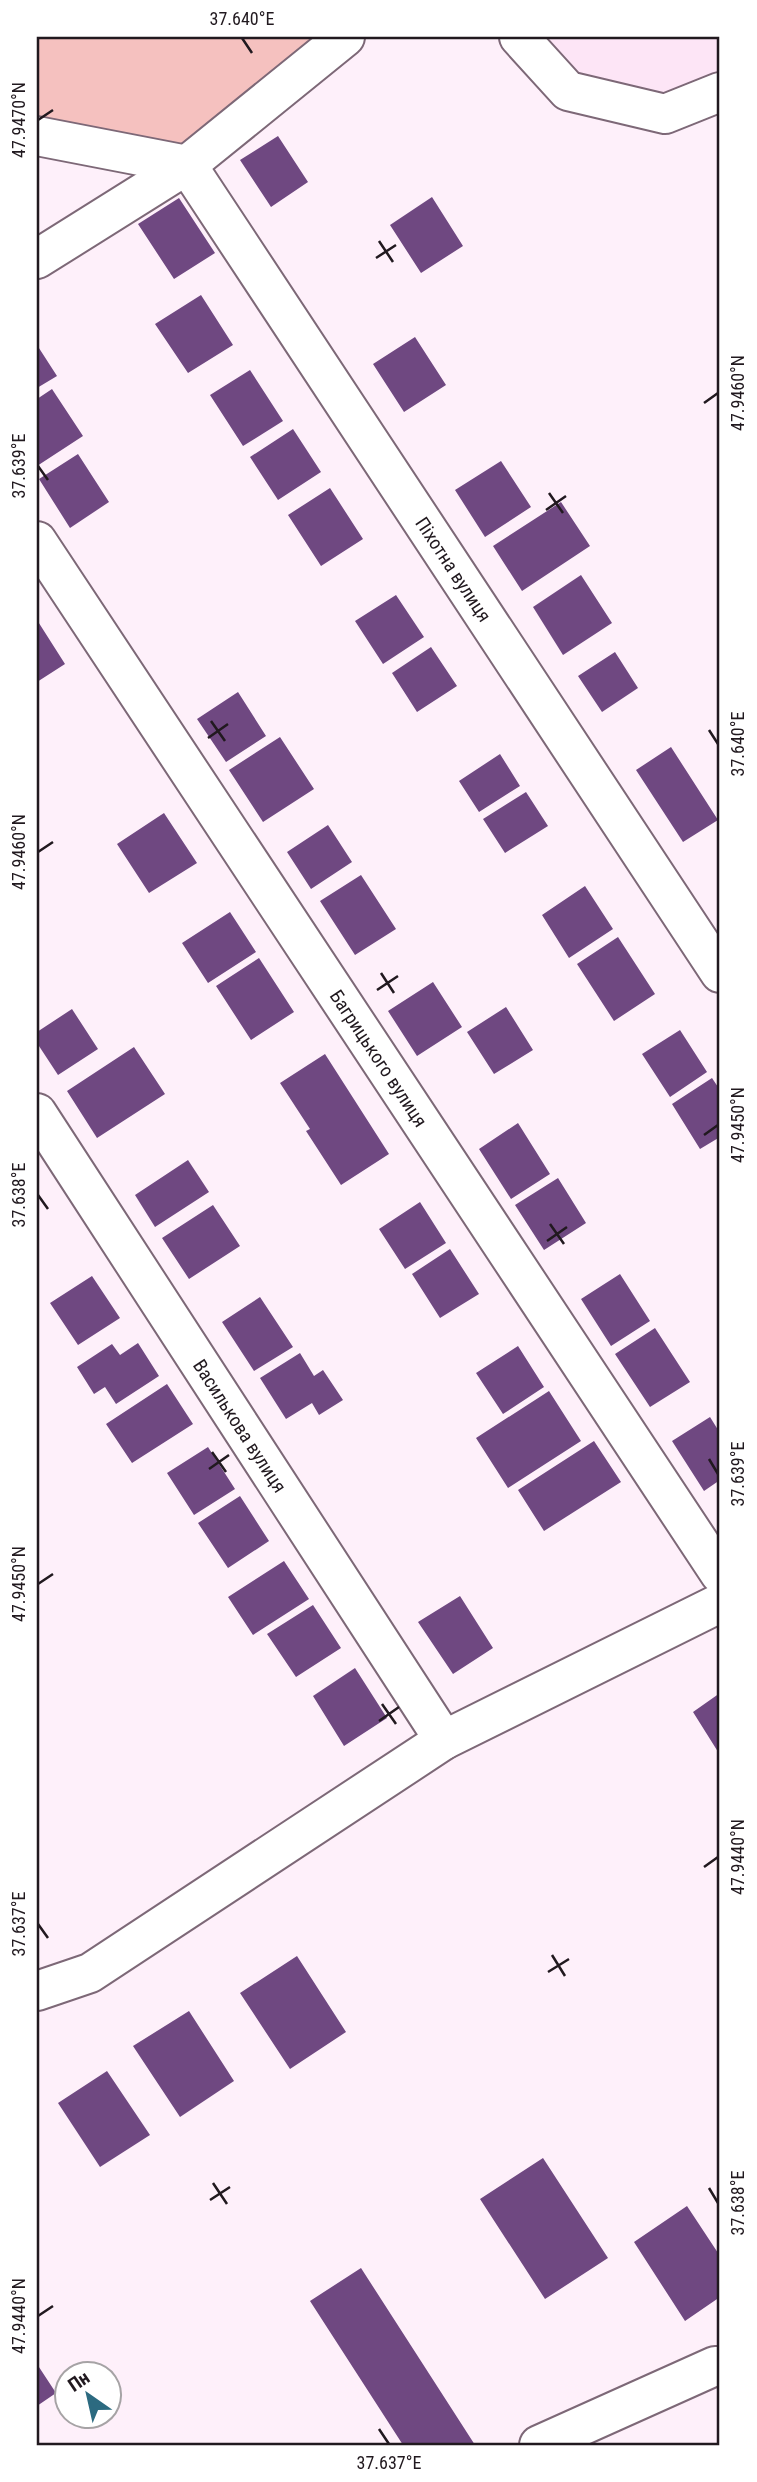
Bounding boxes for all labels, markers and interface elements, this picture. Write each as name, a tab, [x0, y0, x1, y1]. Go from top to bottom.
text: 37.640°E	[210, 8, 274, 29]
text: 47.9470°N	[8, 82, 29, 158]
text: 47.9460°N	[727, 355, 748, 431]
text: 37.639°E	[8, 434, 29, 498]
street label: Піхотна вулиця	[411, 513, 496, 626]
text: 37.640°E	[727, 712, 748, 776]
text: 47.9460°N	[8, 814, 29, 890]
street label: Багрицького вулиця	[325, 985, 433, 1131]
text: 47.9450°N	[727, 1087, 748, 1163]
text: 37.638°E	[8, 1163, 29, 1227]
street label: Василькова вулиця	[189, 1355, 292, 1497]
text: 37.639°E	[727, 1442, 748, 1506]
text: 47.9450°N	[8, 1546, 29, 1622]
text: 47.9440°N	[727, 1819, 748, 1895]
text: 37.637°E	[8, 1892, 29, 1956]
text: 37.638°E	[727, 2171, 748, 2235]
text: 47.9440°N	[8, 2278, 29, 2354]
north arrow	[52, 2360, 122, 2430]
text: Пн	[64, 2366, 94, 2397]
text: 37.637°E	[357, 2452, 421, 2473]

